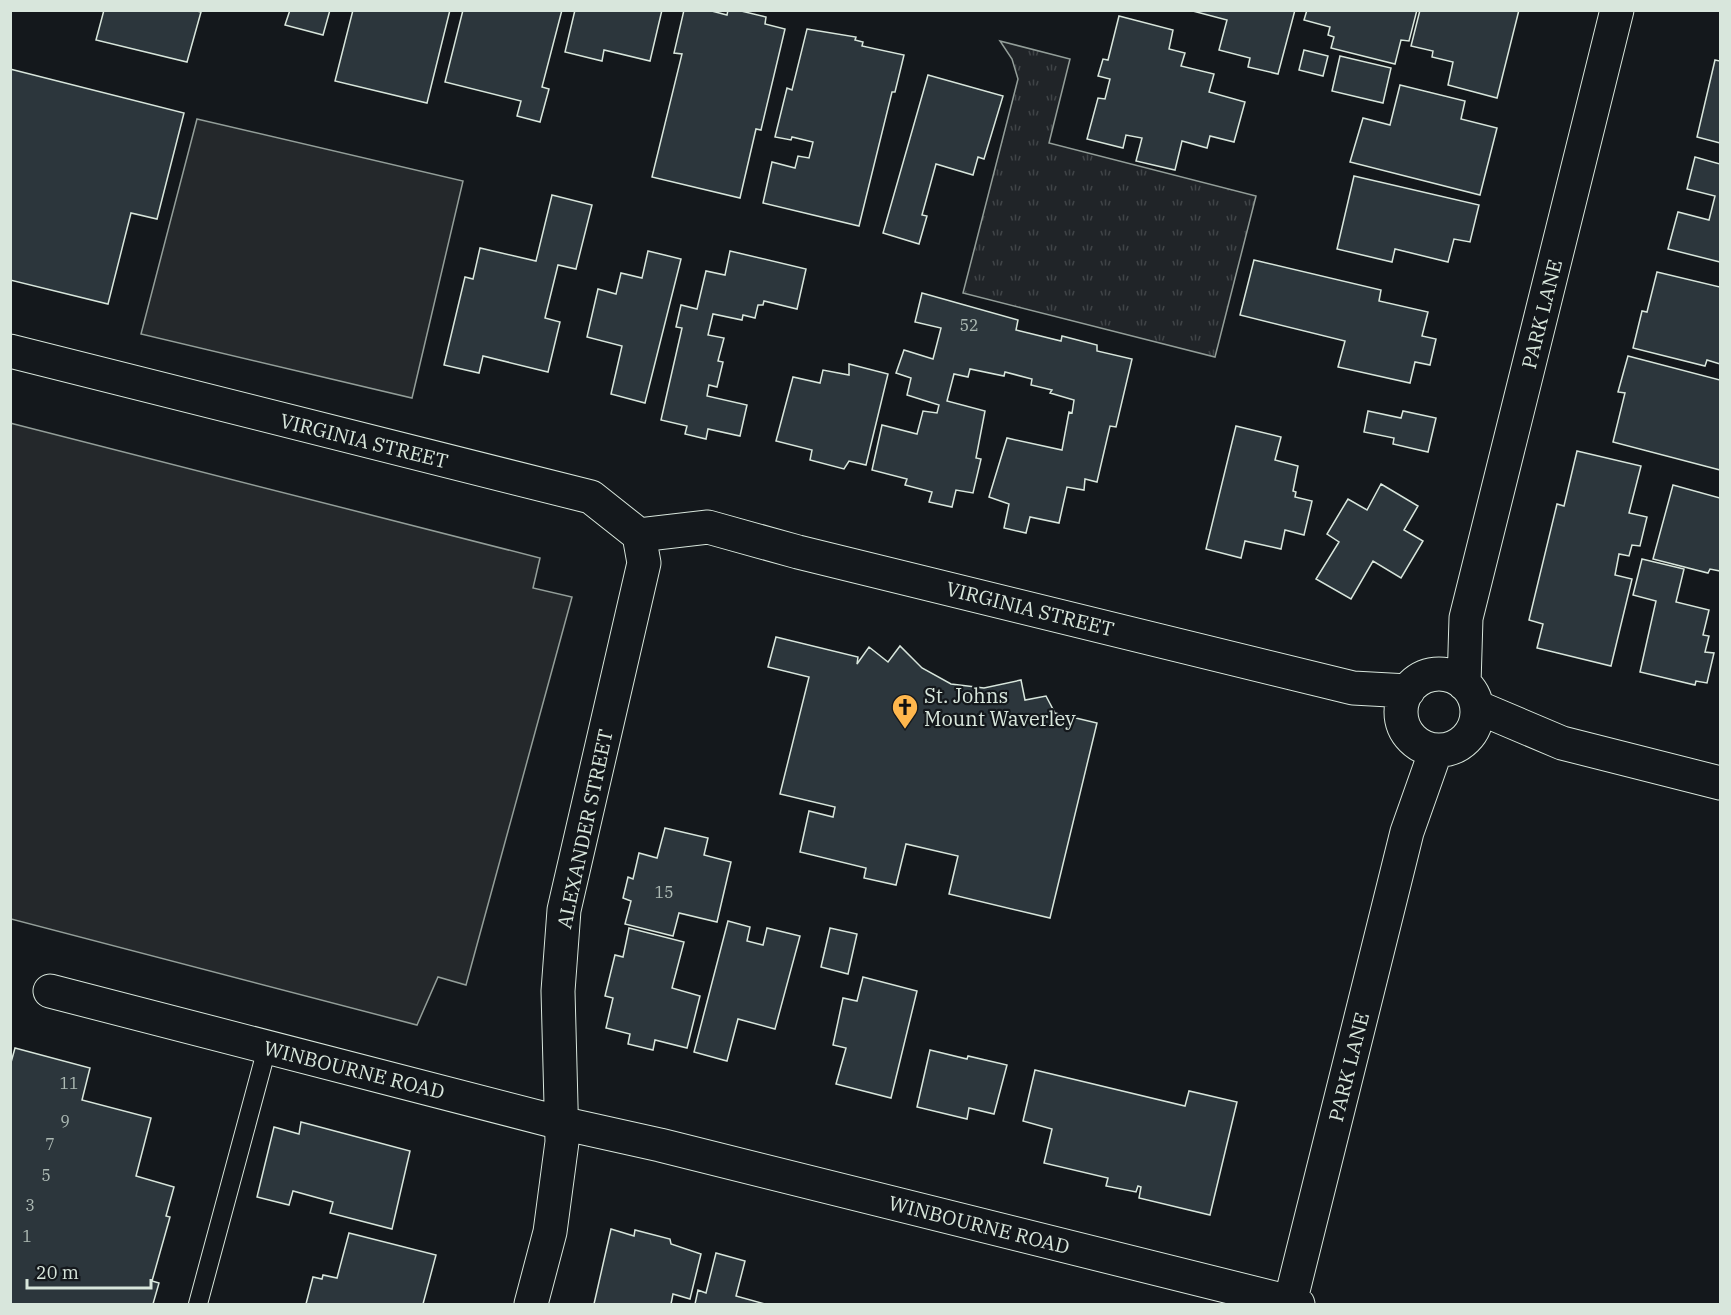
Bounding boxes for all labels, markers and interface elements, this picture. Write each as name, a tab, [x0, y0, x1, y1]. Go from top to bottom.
street label: PARK LANE	[1515, 256, 1568, 371]
house number: 52	[959, 315, 979, 335]
street label: VIRGINIA STREET	[277, 407, 451, 474]
street label: VIRGINIA STREET	[943, 575, 1117, 642]
place label: St. Johns Mount Waverley	[924, 682, 1076, 732]
church icon: St. Johns Mount Waverley	[890, 692, 920, 730]
street label: ALEXANDER STREET	[550, 727, 619, 931]
house number: 15	[654, 882, 674, 902]
street label: PARK LANE	[1322, 1009, 1375, 1124]
street label: WINBOURNE ROAD	[261, 1034, 447, 1105]
house number: 11	[59, 1073, 79, 1093]
house number: 9	[60, 1111, 70, 1131]
house number: 7	[45, 1134, 55, 1154]
house number: 5	[41, 1165, 51, 1185]
street label: WINBOURNE ROAD	[886, 1189, 1072, 1260]
house number: 3	[25, 1195, 35, 1215]
house number: 1	[22, 1226, 32, 1246]
scale bar	[27, 1252, 152, 1290]
text: 20 m	[36, 1261, 79, 1284]

